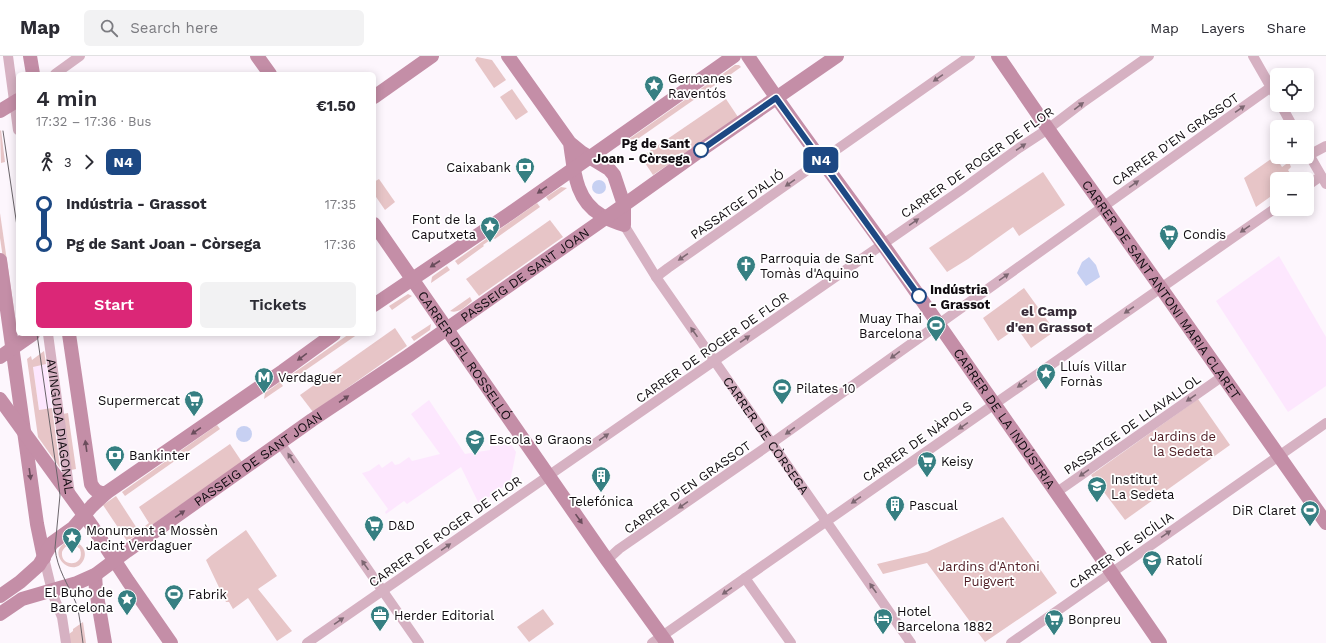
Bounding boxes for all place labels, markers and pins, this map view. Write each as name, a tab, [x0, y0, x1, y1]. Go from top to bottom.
place label: Germanes Raventós	[668, 71, 733, 101]
place icon: Germanes Raventós	[643, 74, 665, 102]
place label: Pg de Sant Joan - Còrsega	[593, 136, 690, 166]
marker: Pg de Sant Joan - Còrsega	[693, 142, 709, 158]
bank icon: Caixabank	[514, 156, 536, 184]
place label: Caixabank	[446, 160, 512, 175]
place label: Font de la Caputxeta	[411, 212, 477, 242]
place icon: Font de la Caputxeta	[479, 215, 501, 243]
supermarket icon: Condis	[1158, 223, 1180, 251]
place label: Condis	[1183, 227, 1226, 242]
place label: Parroquia de Sant Tomàs d'Aquino	[760, 251, 874, 281]
church icon: Parroquia de Sant Tomàs d'Aquino	[735, 254, 757, 282]
place label: Indústria - Grassot	[930, 282, 991, 312]
marker: Indústria - Grassot	[911, 288, 927, 304]
place label: Muay Thai Barcelona	[859, 311, 923, 341]
sports icon: Muay Thai Barcelona	[925, 314, 947, 342]
place label: Lluís Villar Fornàs	[1060, 359, 1127, 389]
place icon: Lluís Villar Fornàs	[1035, 362, 1057, 390]
metro station icon: Verdaguer	[253, 366, 275, 394]
place label: Verdaguer	[278, 370, 342, 385]
sports icon: Pilates 10	[771, 377, 793, 405]
place label: Pilates 10	[796, 381, 856, 396]
supermarket icon: Supermercat	[183, 389, 205, 417]
place label: Supermercat	[98, 393, 181, 408]
school or university icon: Escola 9 Graons	[464, 428, 486, 456]
place label: Escola 9 Graons	[489, 432, 592, 447]
bank icon: Bankinter	[104, 444, 126, 472]
place label: Bankinter	[129, 448, 190, 463]
supermarket icon: Keisy	[916, 450, 938, 478]
place label: Keisy	[941, 454, 973, 469]
building icon: Telefónica	[590, 465, 612, 493]
place label: Institut La Sedeta	[1111, 472, 1175, 502]
school or university icon: Institut La Sedeta	[1086, 475, 1108, 503]
place label: Telefónica	[569, 494, 634, 509]
building icon: Pascual	[884, 494, 906, 522]
place label: Pascual	[909, 498, 958, 513]
sports icon: DiR Claret	[1299, 499, 1321, 527]
place label: DiR Claret	[1232, 503, 1297, 518]
supermarket icon: D&D	[363, 514, 385, 542]
place label: D&D	[388, 518, 415, 533]
place label: Monument a Mossèn Jacint Verdaguer	[86, 523, 218, 553]
place icon: Monument a Mossèn Jacint Verdaguer	[61, 526, 83, 554]
school or university icon: Ratolí	[1141, 549, 1163, 577]
place label: Ratolí	[1166, 553, 1203, 568]
sports icon: Fabrik	[163, 583, 185, 611]
place label: El Buho de Barcelona	[44, 585, 114, 615]
place label: Fabrik	[188, 587, 228, 602]
place icon: El Buho de Barcelona	[116, 588, 138, 616]
office icon: Herder Editorial	[369, 604, 391, 632]
place label: Hotel Barcelona 1882	[897, 604, 992, 634]
hotel icon: Hotel Barcelona 1882	[872, 607, 894, 635]
place label: Herder Editorial	[394, 608, 494, 623]
supermarket icon: Bonpreu	[1043, 608, 1065, 636]
place label: Bonpreu	[1068, 612, 1121, 627]

